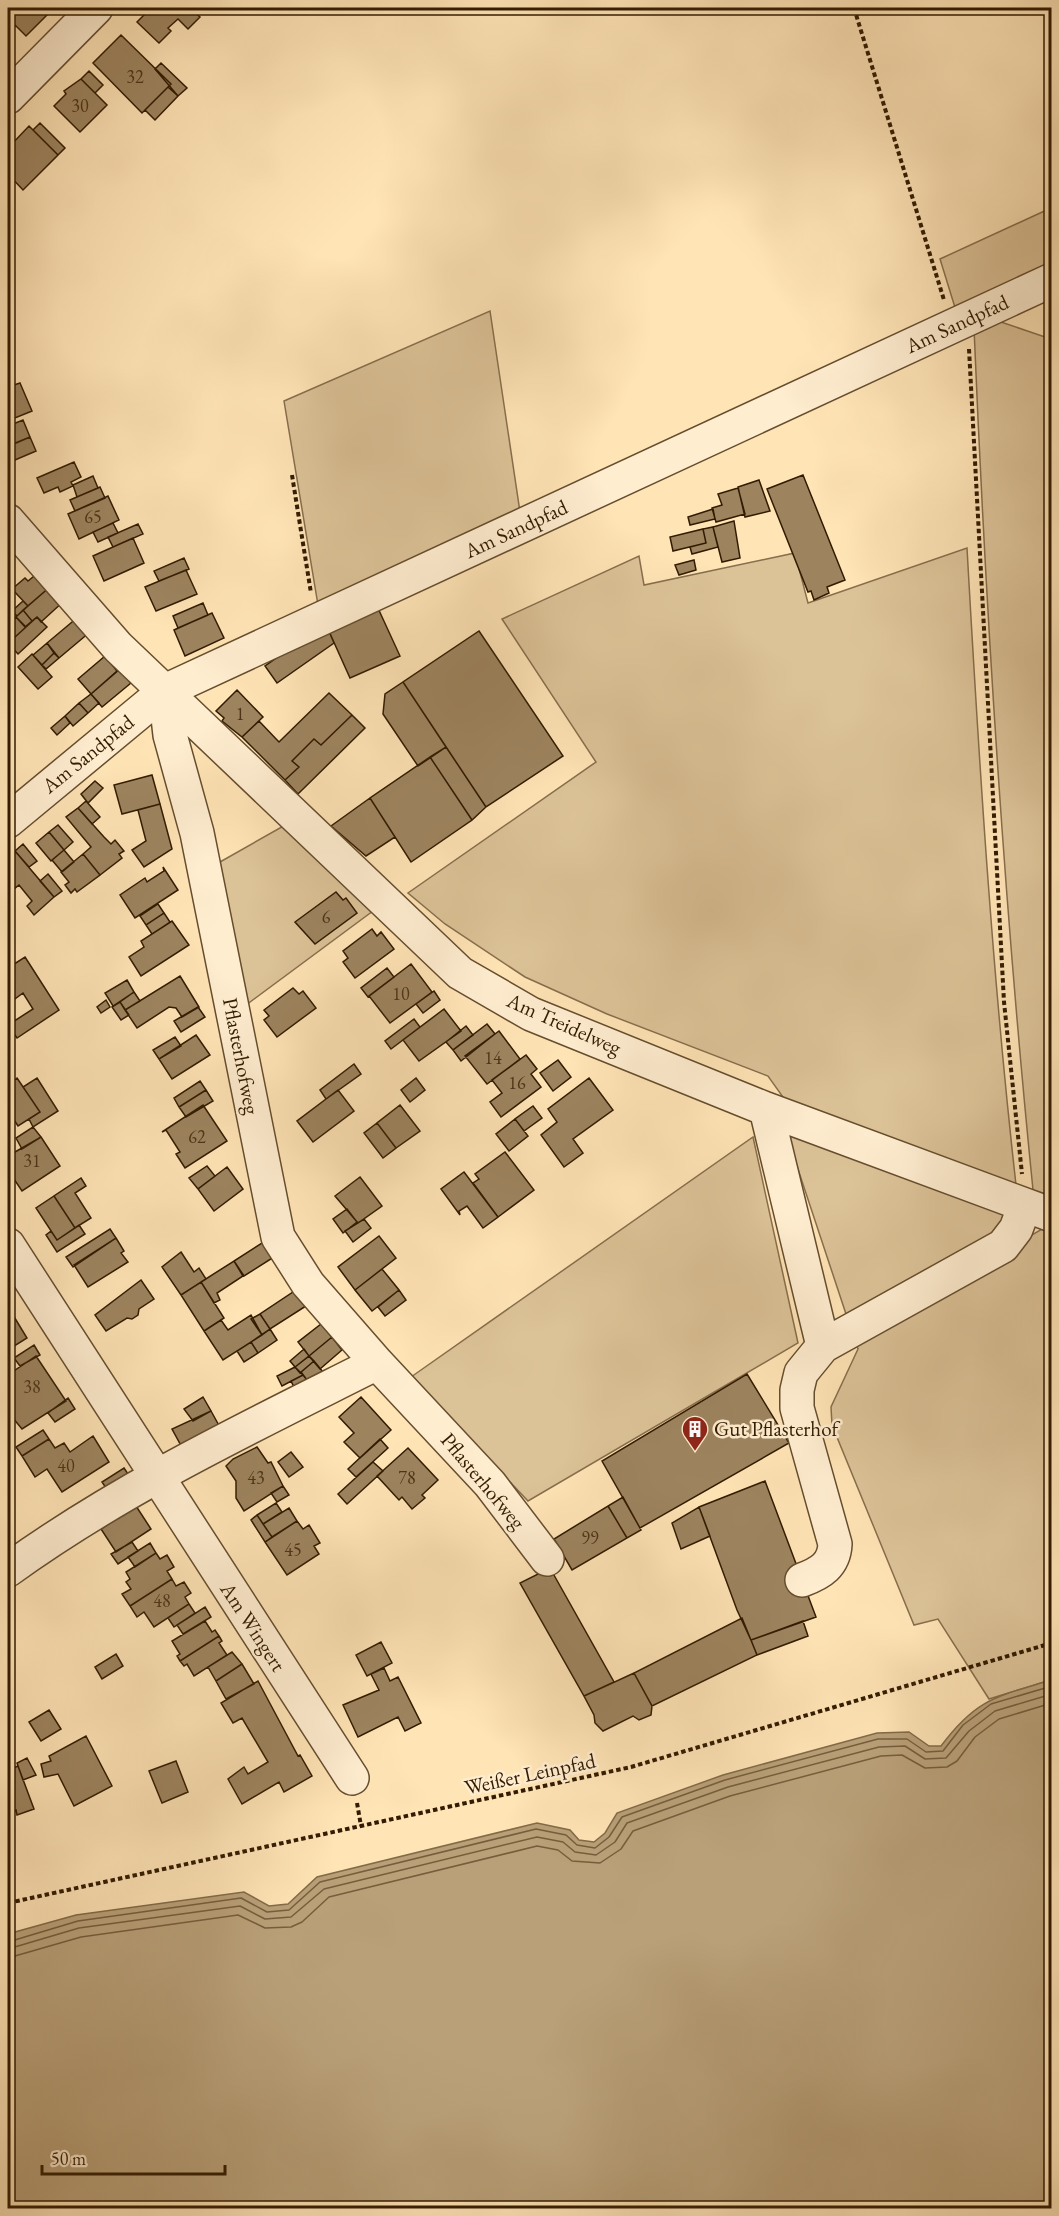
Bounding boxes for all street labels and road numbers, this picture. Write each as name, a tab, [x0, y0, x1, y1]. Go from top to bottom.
street label: Am Sandpfad	[900, 288, 1013, 360]
street label: Am Sandpfad	[459, 493, 572, 565]
street label: Am Sandpfad	[35, 708, 140, 800]
street label: Am Treidelweg	[502, 986, 626, 1061]
street label: Pflasterhofweg	[217, 995, 266, 1117]
street label: Pflasterhofweg	[435, 1427, 532, 1535]
street label: Am Wingert	[214, 1576, 292, 1677]
street label: Weißer Leinpfad	[462, 1746, 598, 1801]

